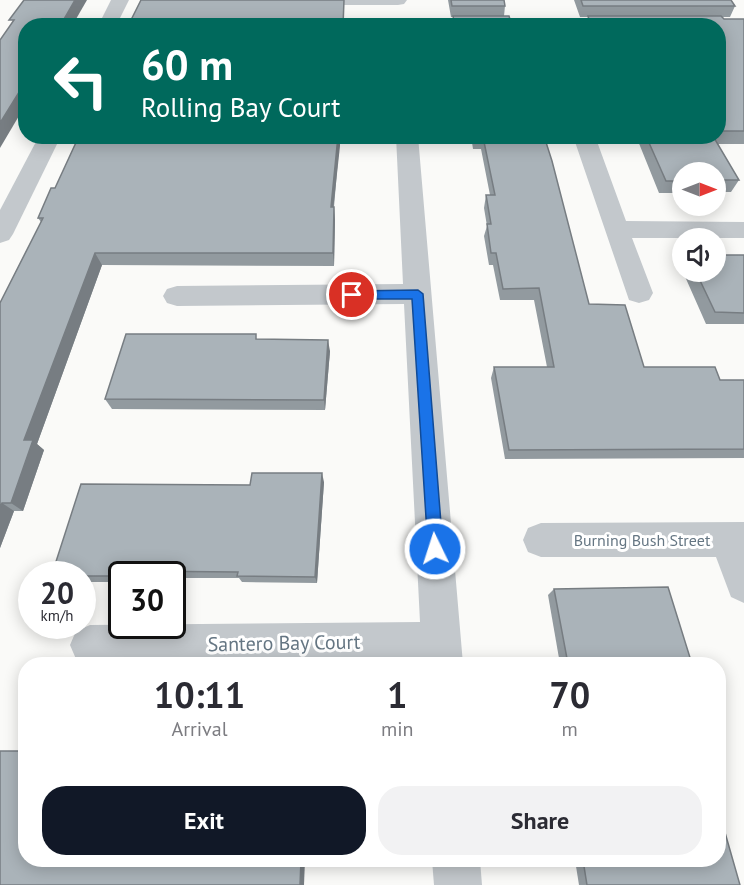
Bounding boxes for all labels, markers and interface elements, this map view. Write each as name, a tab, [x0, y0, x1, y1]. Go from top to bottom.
text: 60 m	[141, 37, 233, 92]
icon: left	[42, 42, 120, 120]
text: Rolling Bay Court	[141, 90, 340, 124]
north arrow	[672, 162, 726, 216]
map controls	[672, 162, 726, 282]
button: sound	[672, 228, 726, 282]
pin	[326, 269, 377, 320]
icon: arrive	[335, 278, 368, 311]
position arrow	[403, 517, 467, 581]
street label: Burning Bush Street	[574, 530, 711, 550]
speed limit sign: 30	[108, 561, 186, 639]
text: 20	[40, 573, 74, 612]
text: km/h	[41, 606, 73, 625]
street label: Santero Bay Court	[207, 629, 361, 657]
text: 10:11	[154, 671, 245, 718]
text: 1	[387, 671, 407, 718]
text: 70	[549, 671, 590, 718]
text: Arrival	[171, 716, 228, 742]
text: min	[381, 716, 414, 742]
text: m	[562, 716, 578, 742]
button: Exit	[42, 786, 366, 855]
button: Share	[378, 786, 702, 855]

